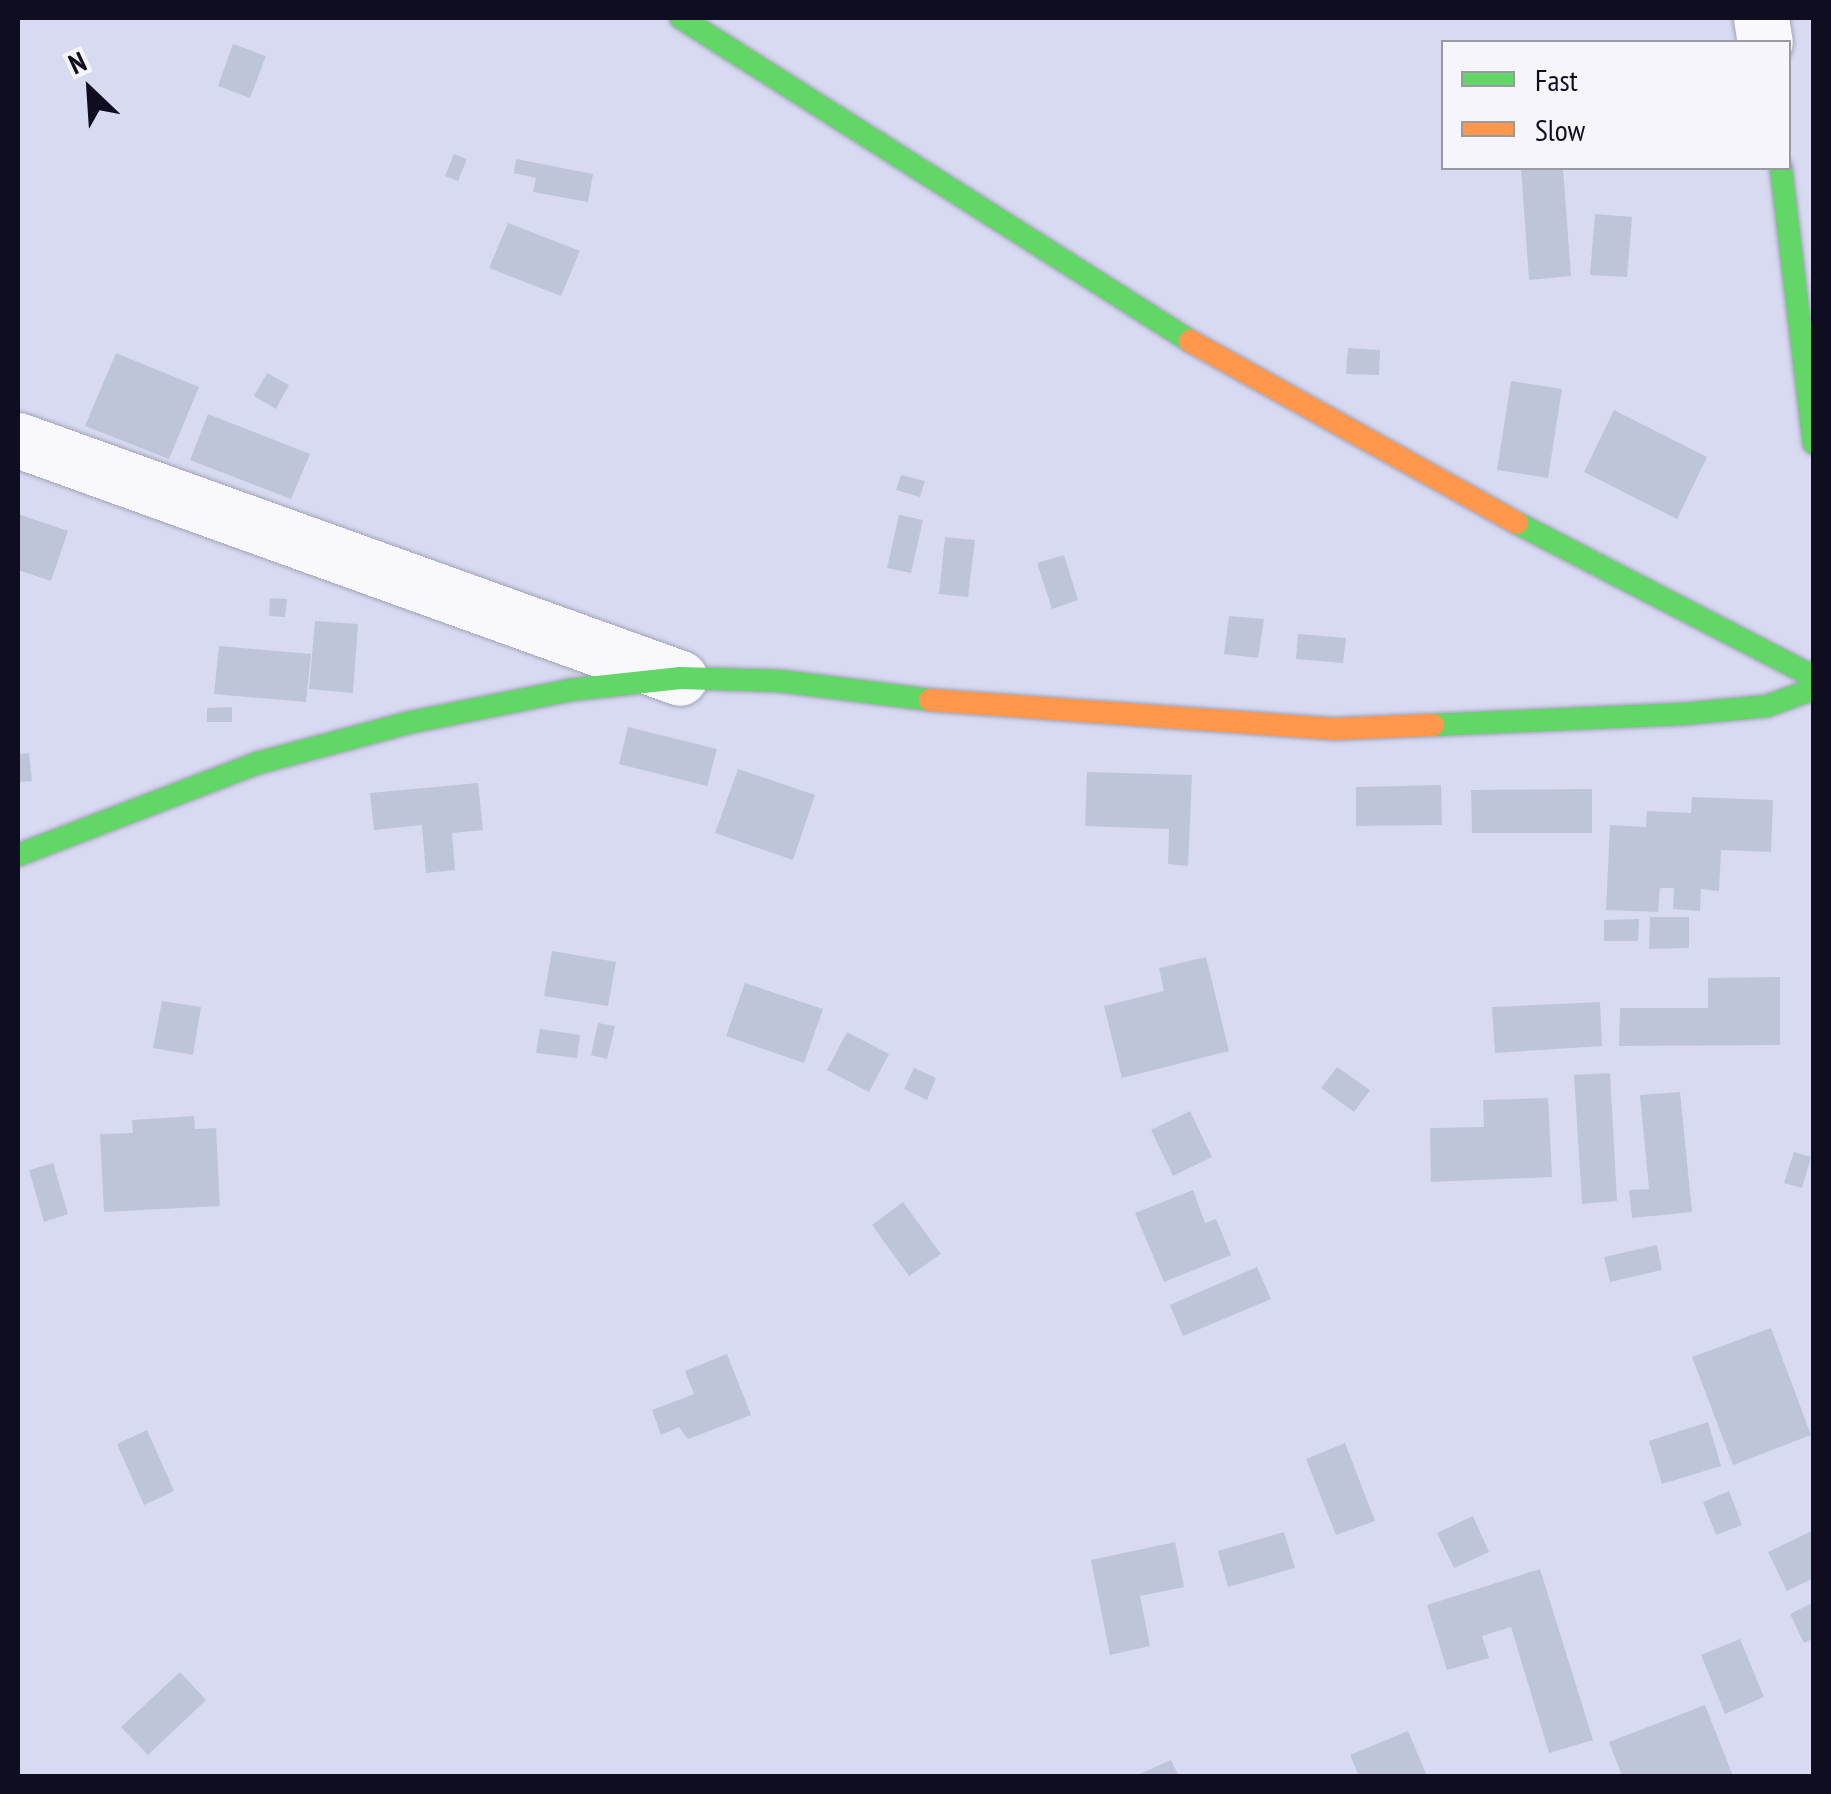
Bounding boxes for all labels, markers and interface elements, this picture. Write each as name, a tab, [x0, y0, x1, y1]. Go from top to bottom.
north arrow	[40, 40, 140, 140]
legend	[1441, 40, 1791, 170]
text: N	[62, 42, 92, 82]
text: Fast	[1535, 60, 1578, 99]
text: Slow	[1535, 110, 1585, 149]

